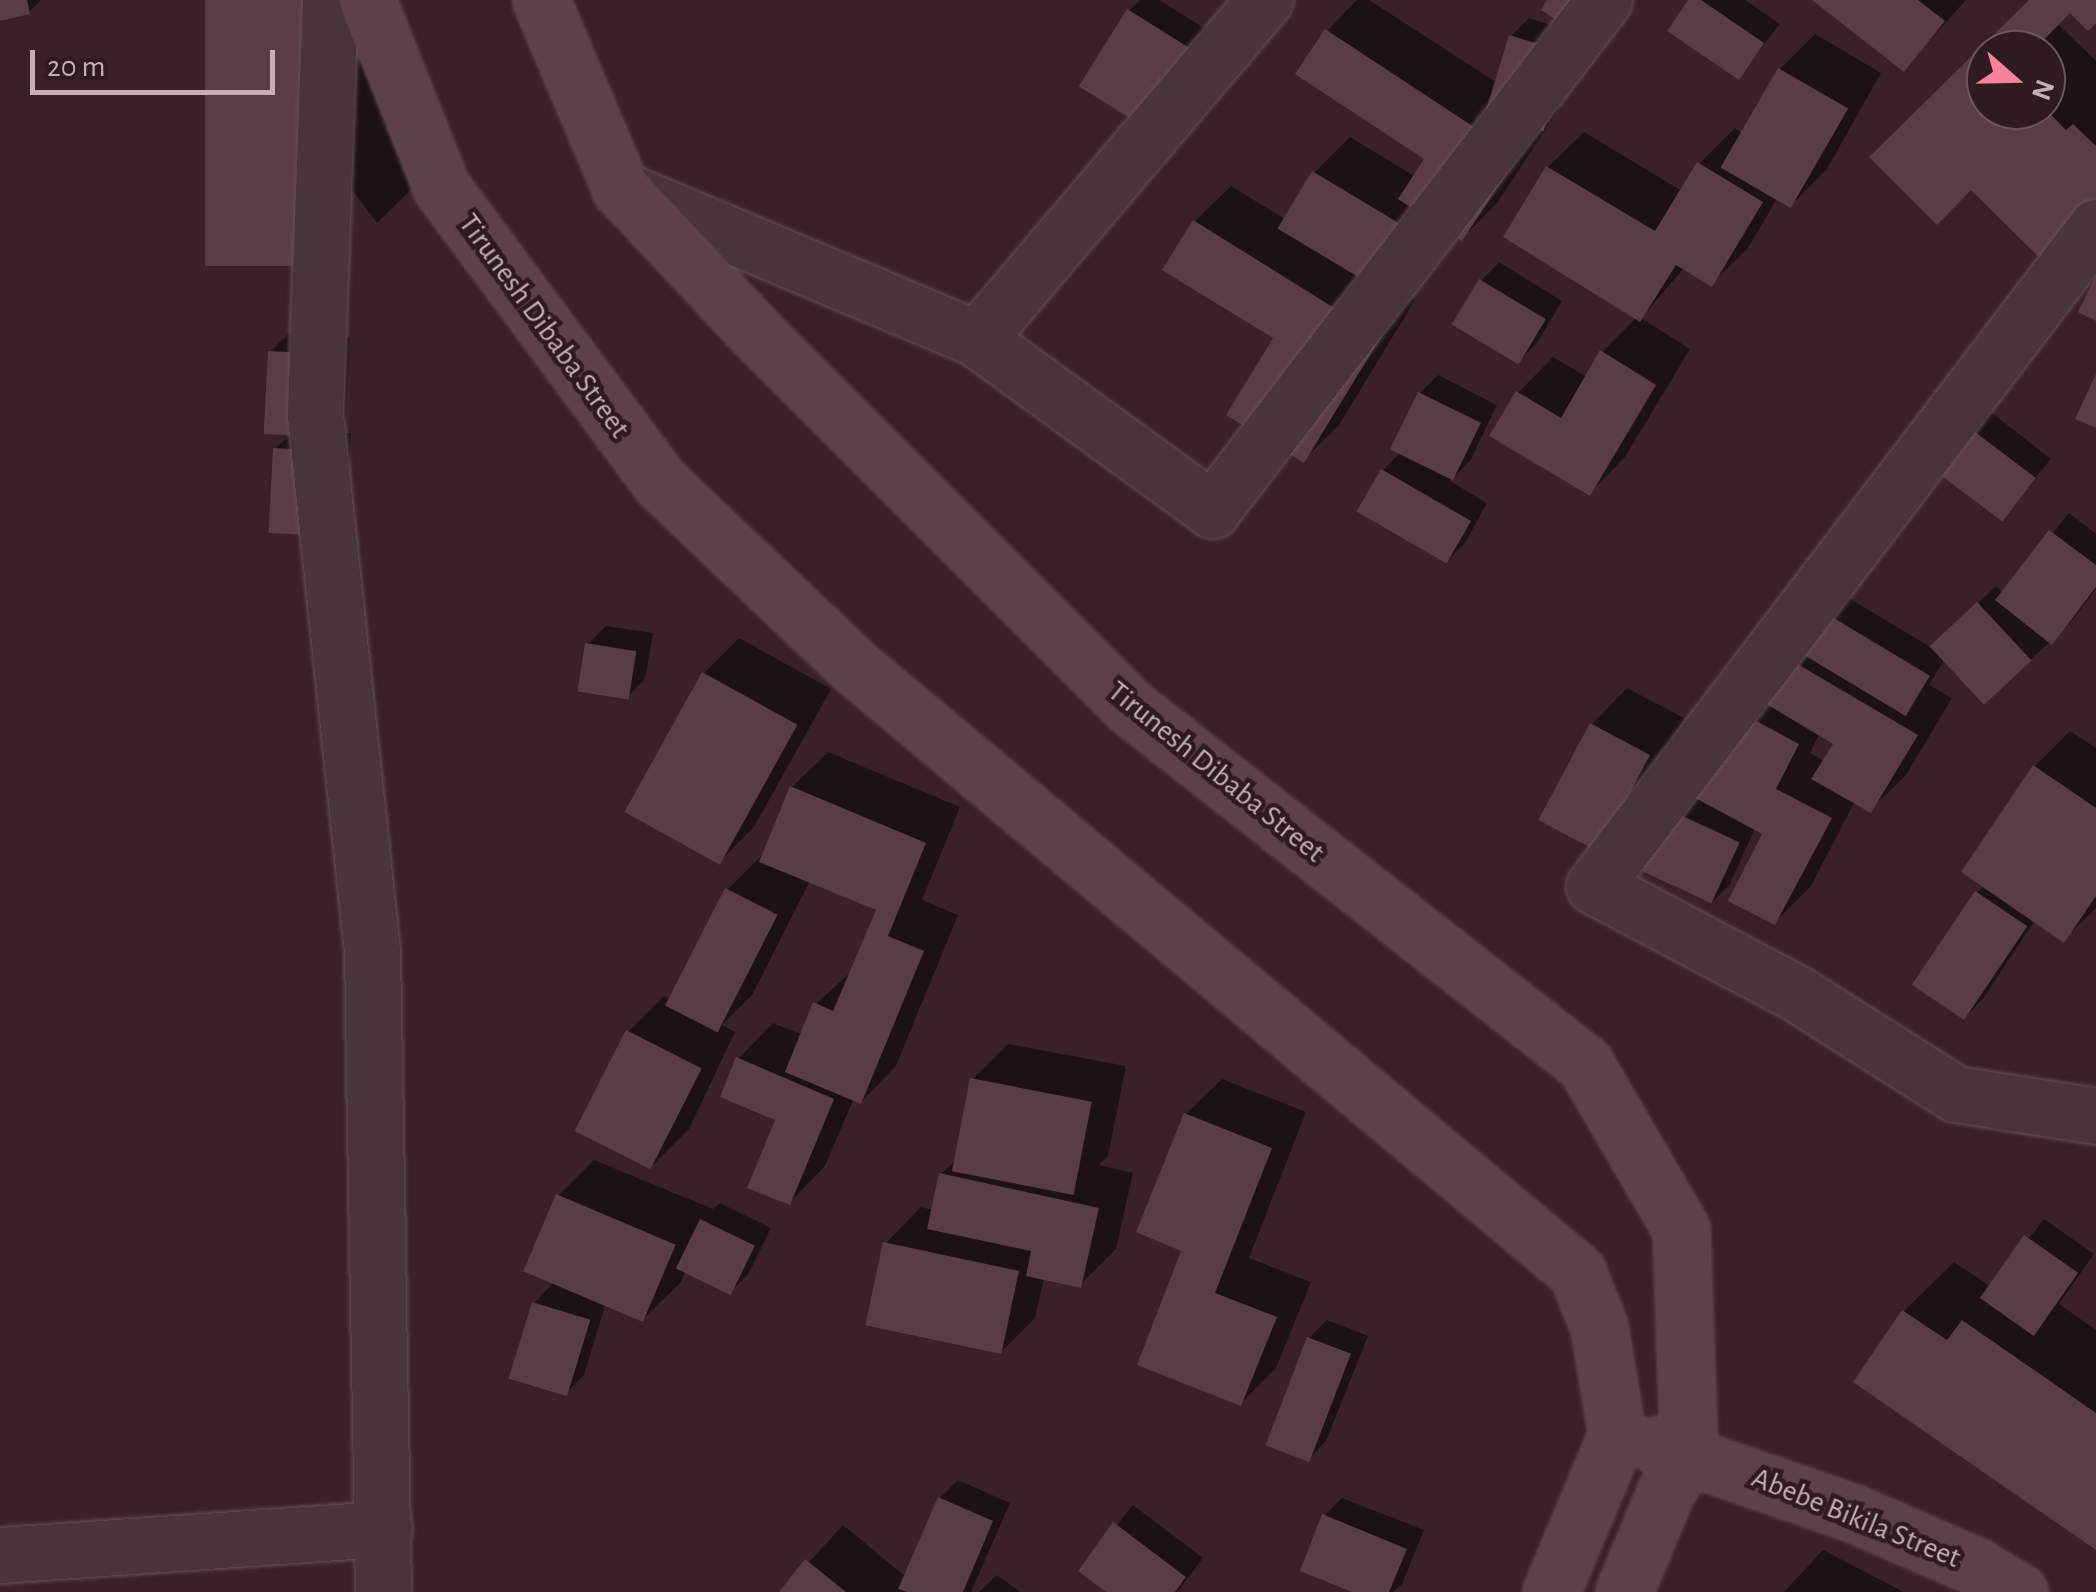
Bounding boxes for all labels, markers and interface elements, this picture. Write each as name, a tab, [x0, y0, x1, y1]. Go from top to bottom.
scale bar	[35, 30, 280, 92]
north arrow	[1966, 30, 2066, 130]
text: 20 m	[47, 52, 105, 82]
text: N	[2026, 76, 2059, 104]
street label: Tirunesh Dibaba Street	[451, 207, 637, 445]
street label: Tirunesh Dibaba Street	[1100, 674, 1332, 870]
street label: Abebe Bikila Street	[1746, 1460, 1966, 1576]

